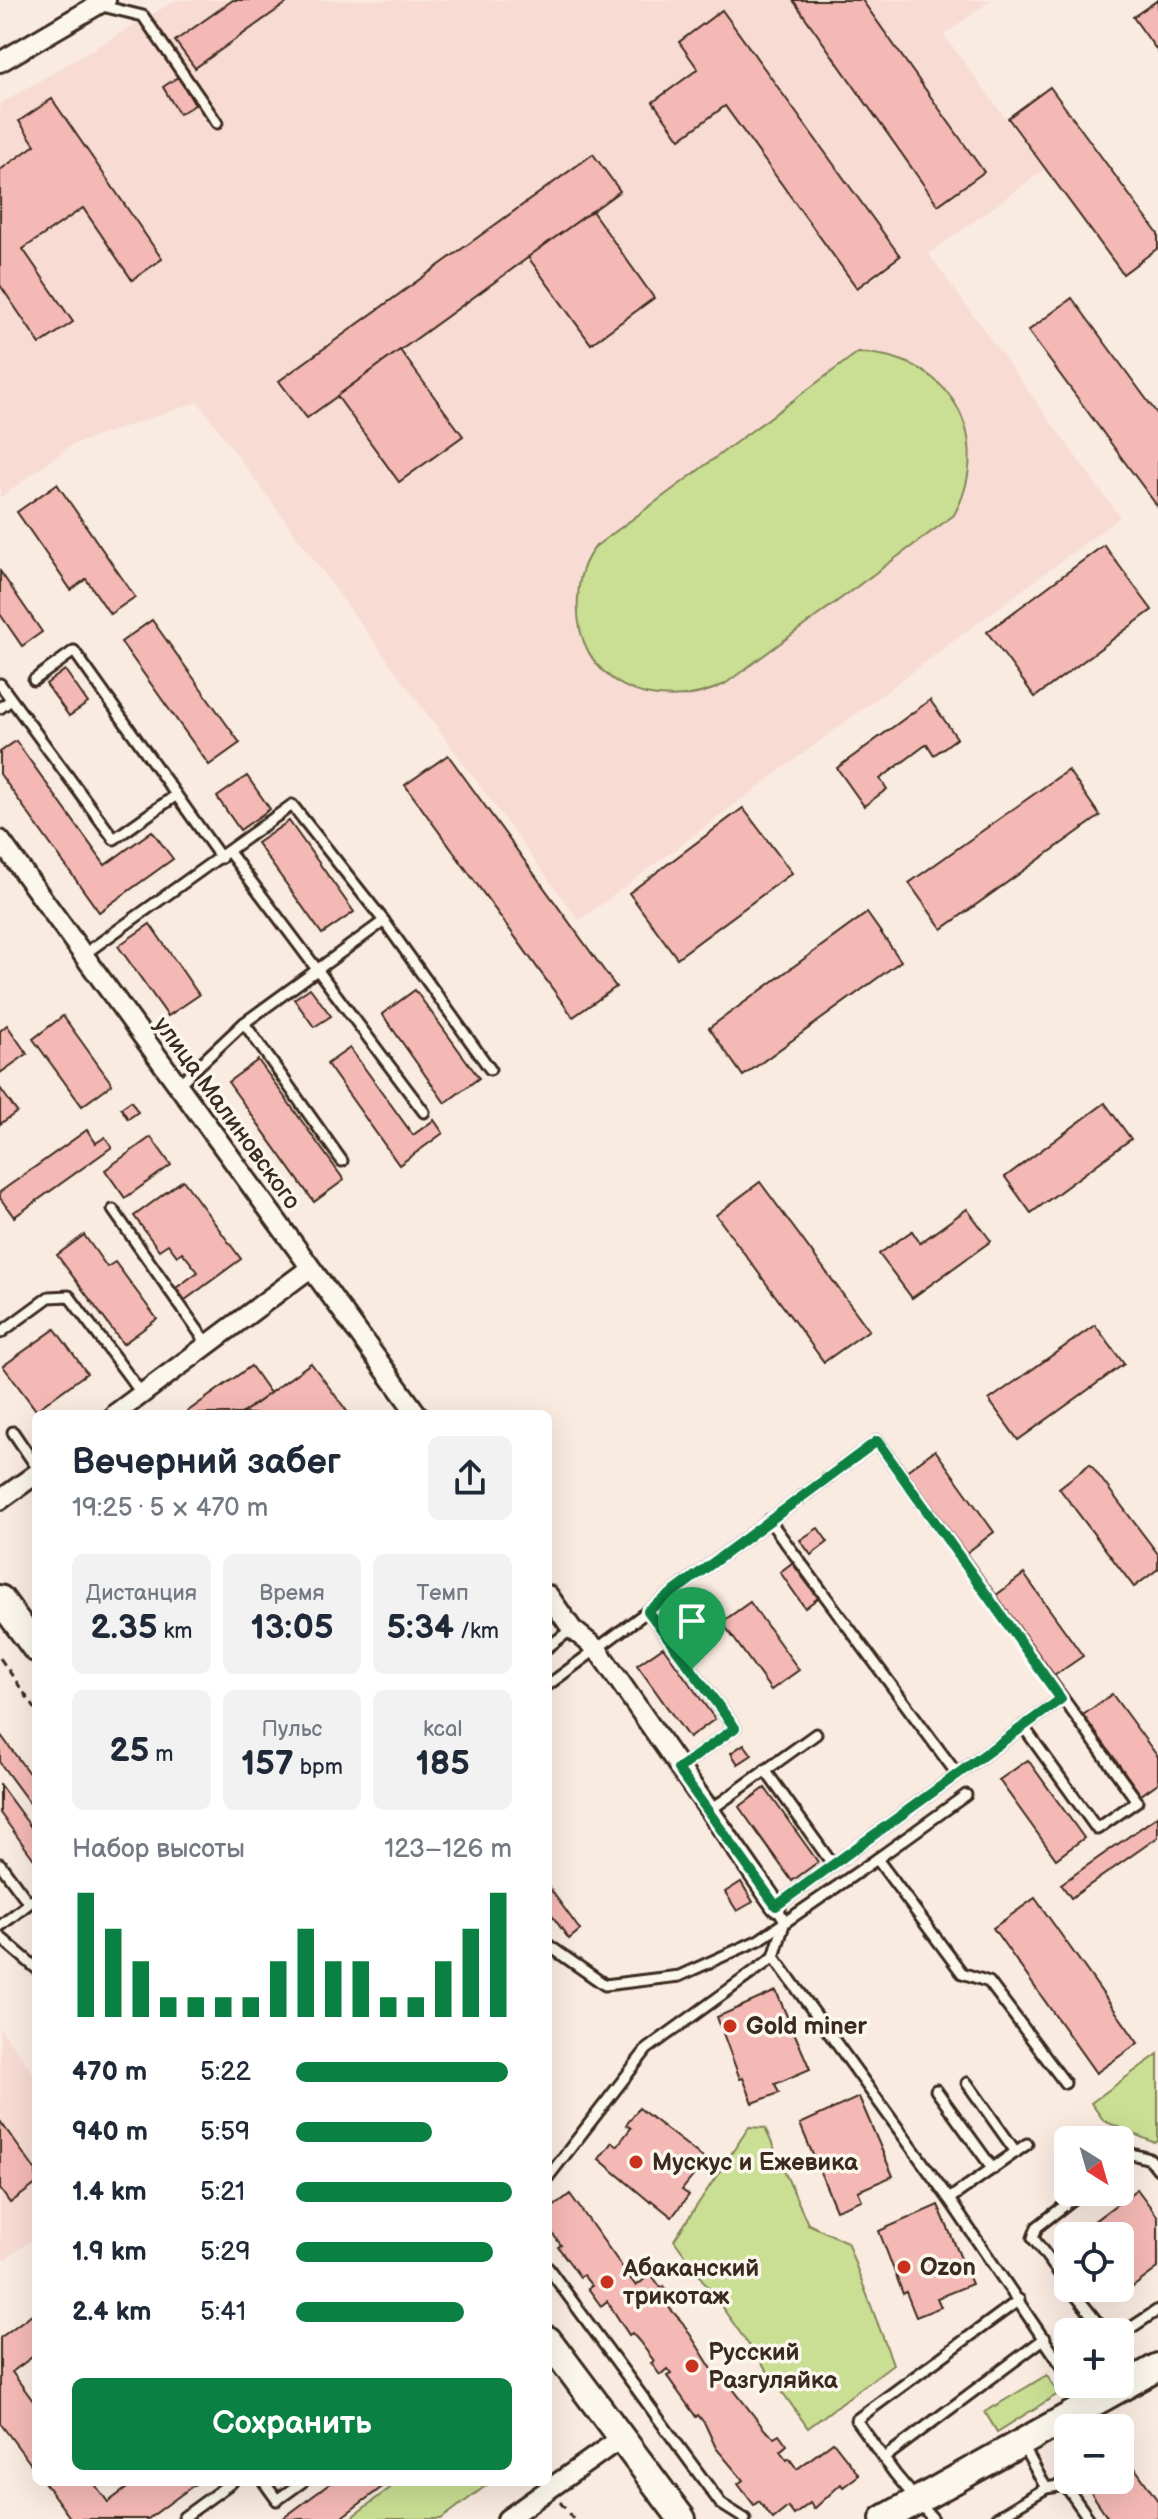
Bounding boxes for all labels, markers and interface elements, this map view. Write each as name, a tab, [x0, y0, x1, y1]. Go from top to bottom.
street label: улица Малиновского	[147, 1011, 307, 1215]
button: share	[428, 1436, 512, 1520]
text: Вечерний забег	[72, 1441, 341, 1484]
text: 19:25 · 5 × 470 m	[72, 1493, 268, 1524]
text: Дистанция	[86, 1580, 197, 1607]
text: Время	[259, 1580, 325, 1607]
text: Темп	[417, 1580, 469, 1607]
pin	[658, 1587, 726, 1669]
icon: arrive	[670, 1599, 714, 1643]
text: 2.35	[90, 1607, 158, 1648]
text: 13:05	[250, 1607, 334, 1648]
text: 5:34	[386, 1607, 454, 1648]
text: km	[158, 1618, 192, 1645]
text: /km	[454, 1618, 499, 1645]
text: Пульс	[262, 1716, 322, 1743]
text: kcal	[423, 1716, 462, 1743]
text: 25	[109, 1730, 149, 1771]
text: m	[149, 1741, 173, 1768]
text: 157	[241, 1743, 294, 1784]
text: 185	[415, 1743, 470, 1784]
text: bpm	[294, 1754, 343, 1781]
text: Набор высоты	[72, 1834, 245, 1865]
text: 123–126 m	[384, 1834, 512, 1865]
place label: Gold miner	[746, 2012, 867, 2041]
marker: Gold miner	[721, 2017, 739, 2035]
text: 470 m	[72, 2057, 147, 2088]
text: 5:22	[200, 2057, 251, 2088]
text: 940 m	[72, 2117, 148, 2148]
text: 5:59	[200, 2117, 250, 2148]
north arrow	[1054, 2126, 1134, 2206]
map controls	[1054, 2126, 1134, 2494]
place label: Мускус и Ежевика	[652, 2148, 859, 2177]
marker: Мускус и Ежевика	[627, 2153, 645, 2171]
text: 1.4 km	[72, 2177, 147, 2208]
text: 5:21	[200, 2177, 245, 2208]
button: locate	[1054, 2222, 1134, 2302]
text: 1.9 km	[72, 2237, 147, 2268]
text: 5:29	[200, 2237, 251, 2268]
place label: Ozon	[920, 2253, 976, 2282]
place label: Абаканский трикотаж	[622, 2254, 759, 2311]
marker: Ozon	[895, 2258, 913, 2276]
marker: Абаканский трикотаж	[598, 2273, 616, 2291]
text: 2.4 km	[72, 2297, 151, 2328]
text: 5:41	[200, 2297, 246, 2328]
button: +	[1054, 2318, 1134, 2398]
place label: Русский Разгуляйка	[708, 2338, 839, 2395]
marker: Русский Разгуляйка	[683, 2357, 701, 2375]
button: Сохранить	[72, 2378, 512, 2470]
button: −	[1054, 2414, 1134, 2494]

